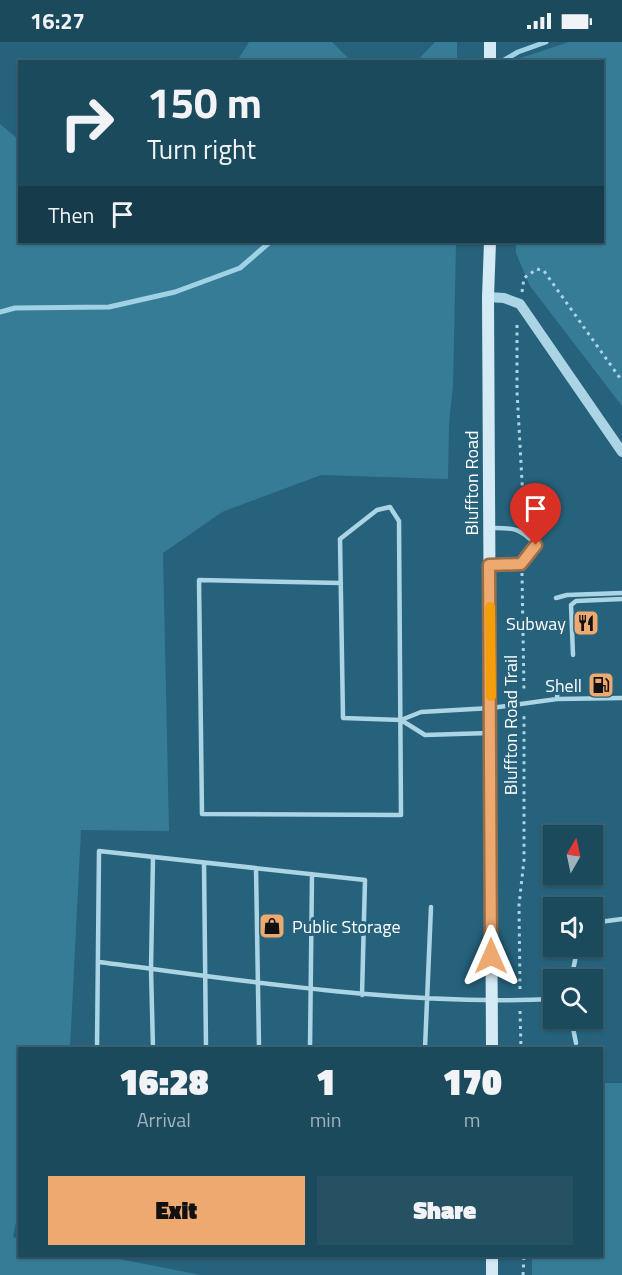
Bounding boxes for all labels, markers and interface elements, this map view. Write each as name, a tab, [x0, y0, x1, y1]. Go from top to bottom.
text: 16:27	[30, 4, 85, 38]
text: 150 m	[147, 70, 262, 134]
icon: right	[48, 84, 126, 162]
text: Turn right	[147, 128, 256, 169]
text: Then	[48, 198, 94, 232]
icon: arrive	[106, 198, 139, 231]
street label: Bluffton Road	[458, 430, 485, 536]
pin	[510, 483, 561, 545]
icon: arrive	[519, 492, 552, 525]
restaurant icon: Subway	[571, 608, 601, 638]
place label: Subway	[506, 610, 566, 637]
street label: Bluffton Road Trail	[497, 655, 524, 795]
fuel station icon: Shell	[586, 670, 616, 700]
place label: Shell	[545, 672, 582, 699]
north arrow	[543, 825, 603, 885]
map controls	[543, 825, 603, 1029]
button: sound	[543, 897, 603, 957]
shop icon: Public Storage	[257, 911, 287, 941]
place label: Public Storage	[292, 913, 401, 940]
position arrow	[459, 924, 523, 988]
button: search	[543, 969, 603, 1029]
text: 16:28	[119, 1054, 209, 1109]
text: 1	[316, 1054, 335, 1109]
text: 170	[443, 1054, 502, 1109]
text: Arrival	[137, 1104, 191, 1135]
text: min	[310, 1104, 341, 1135]
text: m	[464, 1104, 481, 1135]
button: Exit	[48, 1176, 305, 1245]
button: Share	[317, 1176, 573, 1245]

